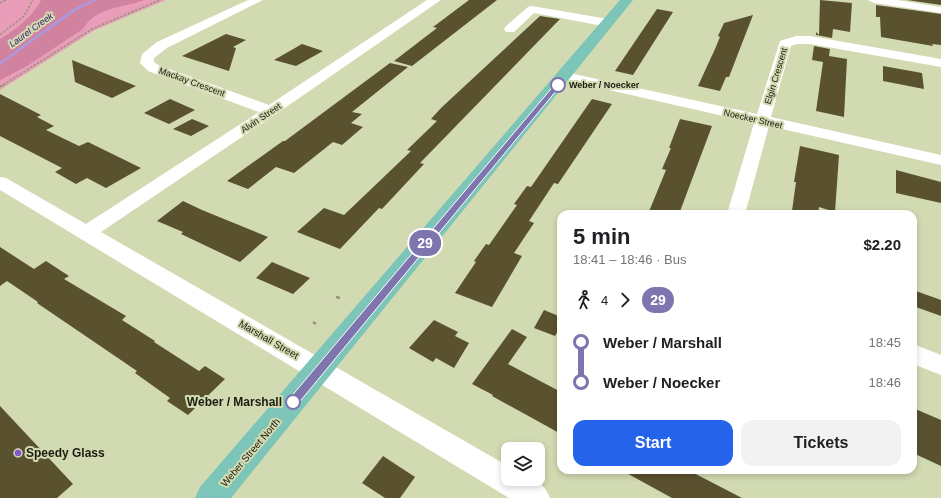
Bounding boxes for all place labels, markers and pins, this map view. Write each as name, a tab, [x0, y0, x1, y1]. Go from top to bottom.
marker: Weber / Noecker	[550, 77, 566, 93]
place label: Weber / Noecker	[569, 80, 640, 90]
marker: Weber / Marshall	[285, 394, 301, 410]
place label: Weber / Marshall	[187, 395, 282, 409]
place label: Speedy Glass	[26, 446, 105, 460]
marker: Speedy Glass	[13, 448, 23, 458]

